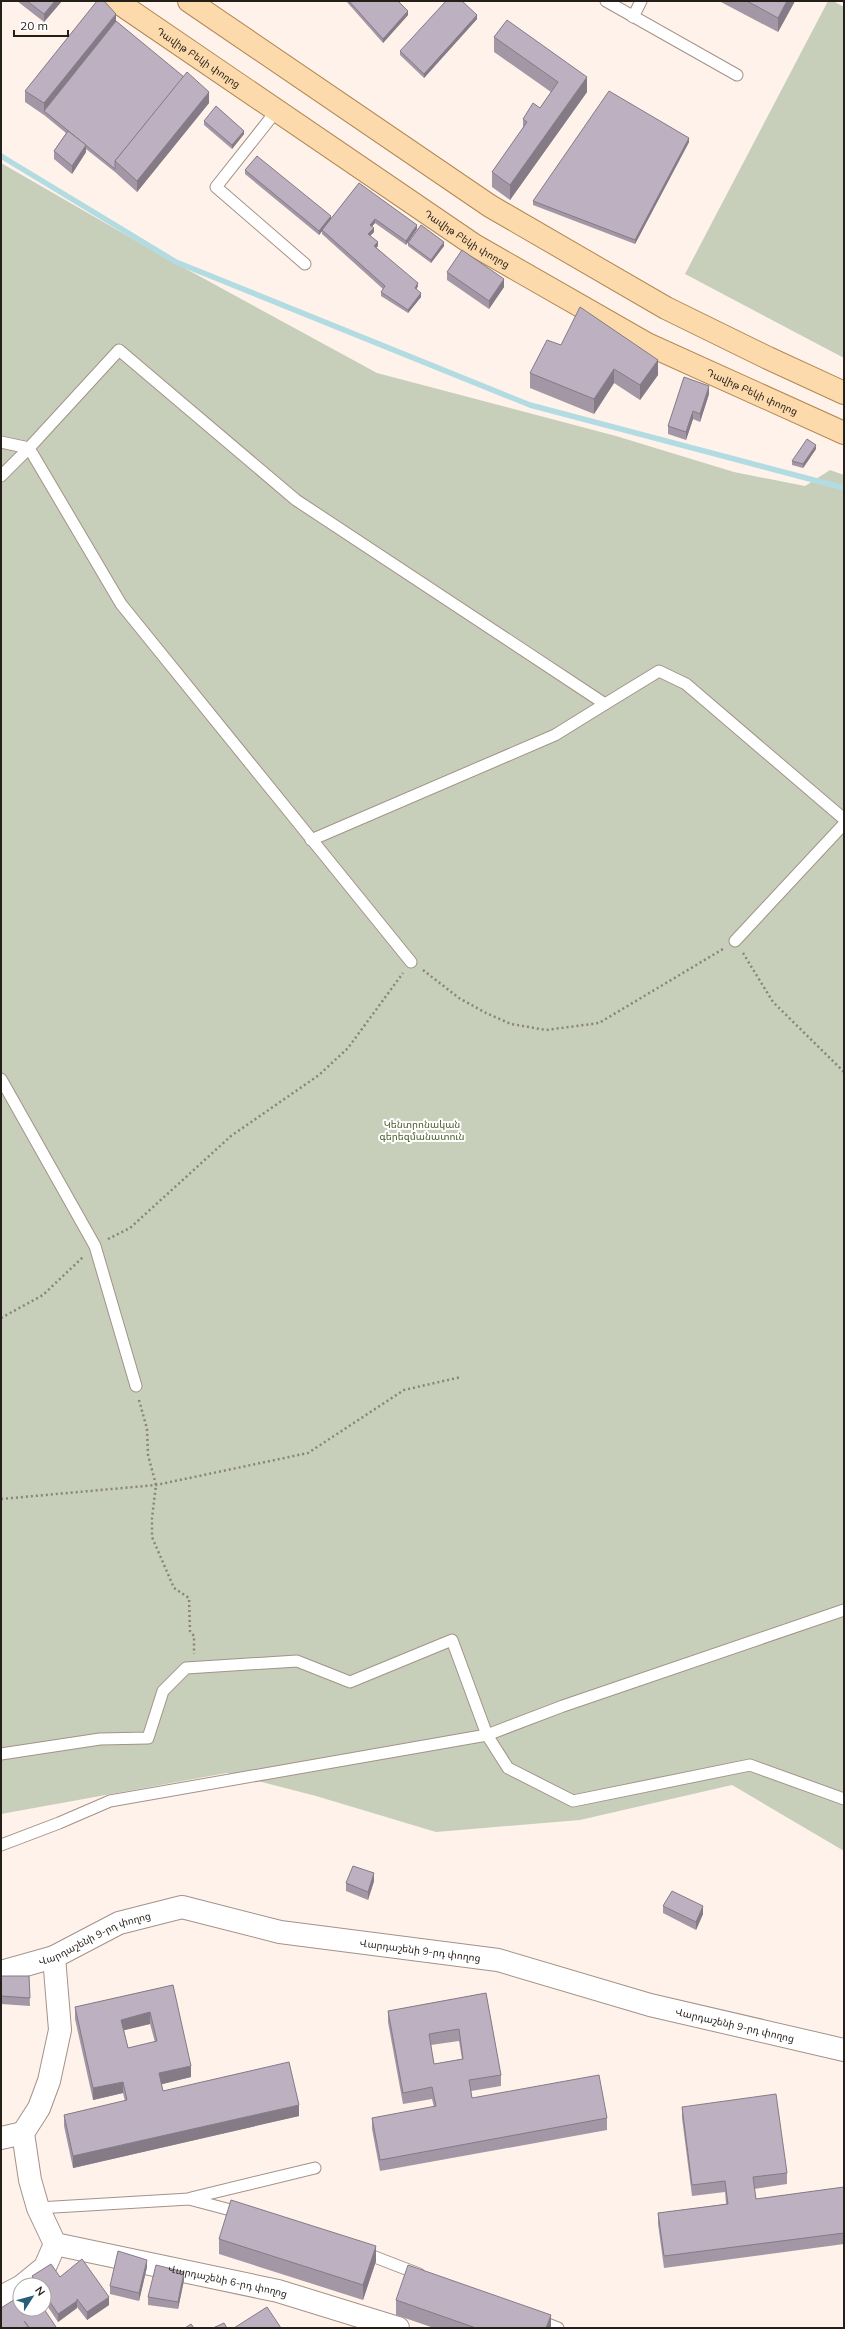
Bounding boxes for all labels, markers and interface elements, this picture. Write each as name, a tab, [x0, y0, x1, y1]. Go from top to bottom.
scale bar	[14, 12, 68, 38]
text: 20 m	[20, 18, 48, 33]
street label: Դավիթ Բեկի փողոց	[154, 24, 243, 91]
street label: Դավիթ Բեկի փողոց	[422, 207, 512, 271]
street label: Դավիթ Բեկի փողոց	[704, 365, 800, 418]
park label: Կենտրոնական գերեզմանատուն	[379, 1118, 465, 1143]
street label: Վարդաշենի 9-րդ փողոց	[37, 1909, 152, 1968]
street label: Վարդաշենի 9-րդ փողոց	[359, 1936, 481, 1964]
street label: Վարդաշենի 9-րդ փողոց	[674, 2005, 796, 2045]
street label: Վարդաշենի 6-րդ փողոց	[167, 2262, 289, 2300]
north arrow	[12, 2277, 52, 2317]
text: N	[32, 2284, 48, 2299]

